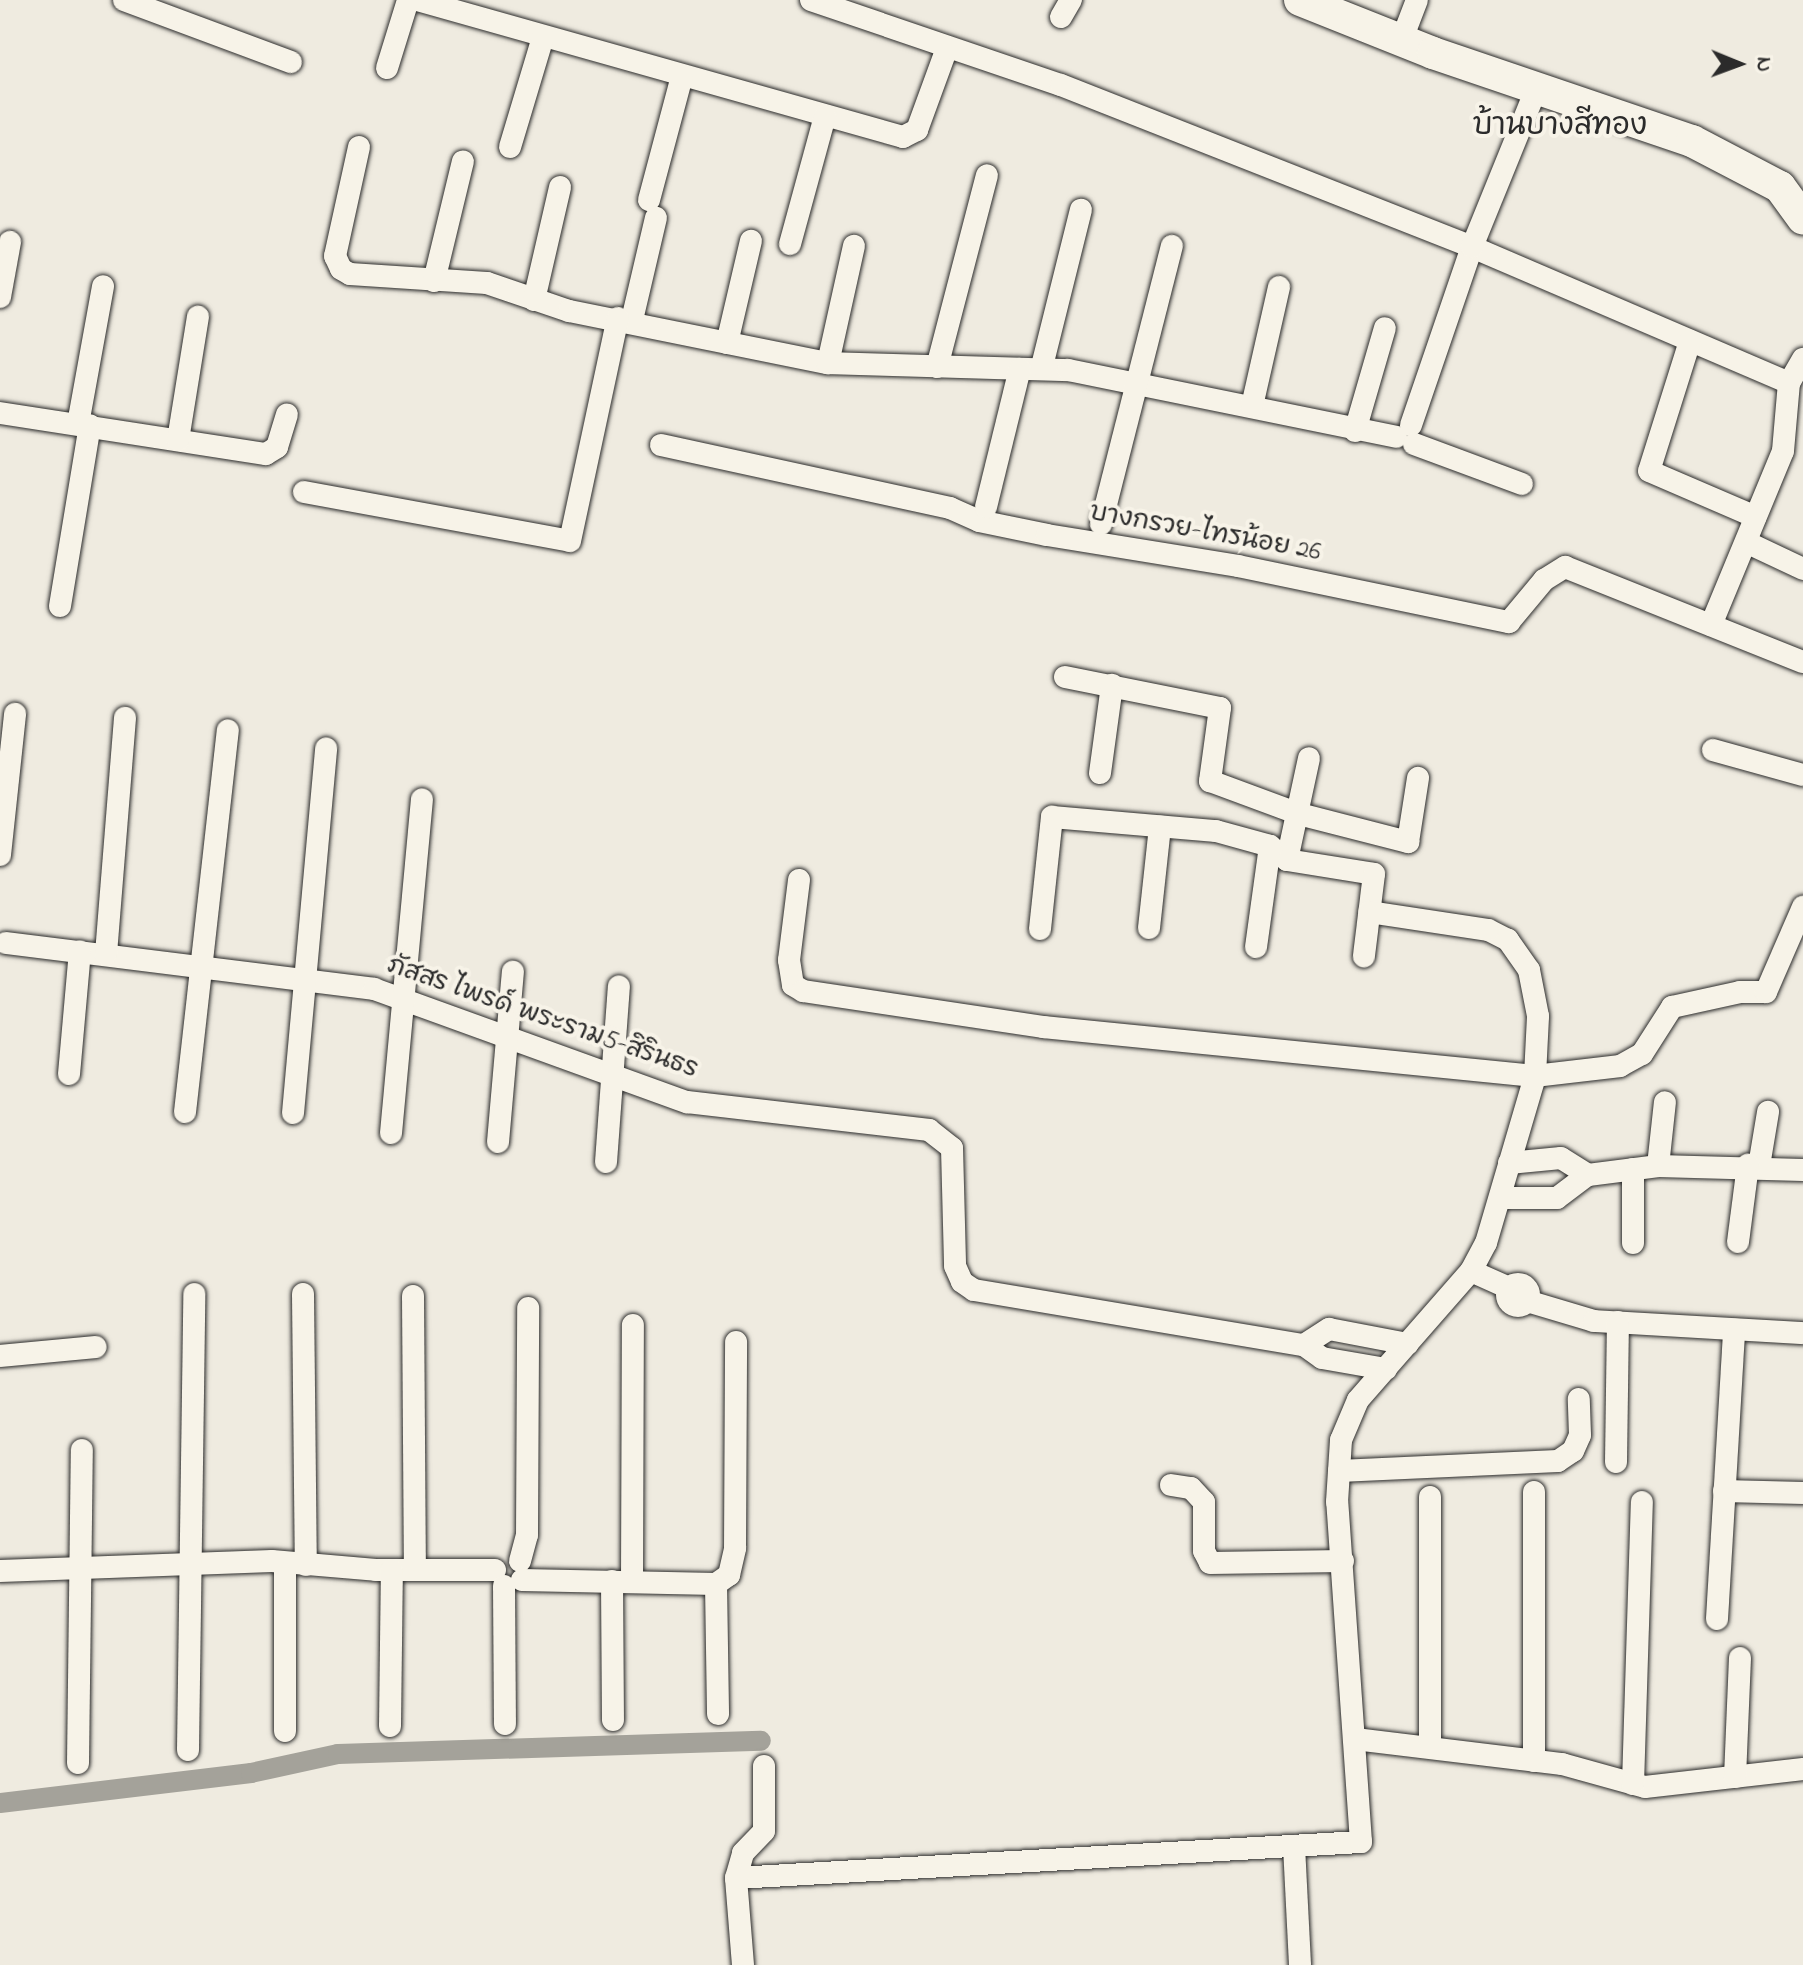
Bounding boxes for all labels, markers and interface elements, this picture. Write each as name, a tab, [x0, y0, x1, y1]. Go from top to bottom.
north arrow	[1699, 24, 1779, 104]
text: N	[1747, 57, 1779, 72]
district label: บ้านบางสีทอง	[1473, 109, 1647, 145]
street label: บางกรวย-ไทรน้อย 26	[1087, 498, 1323, 570]
street label: ภัสสร ไพรด์ พระราม5-สิรินธร	[382, 951, 702, 1087]

